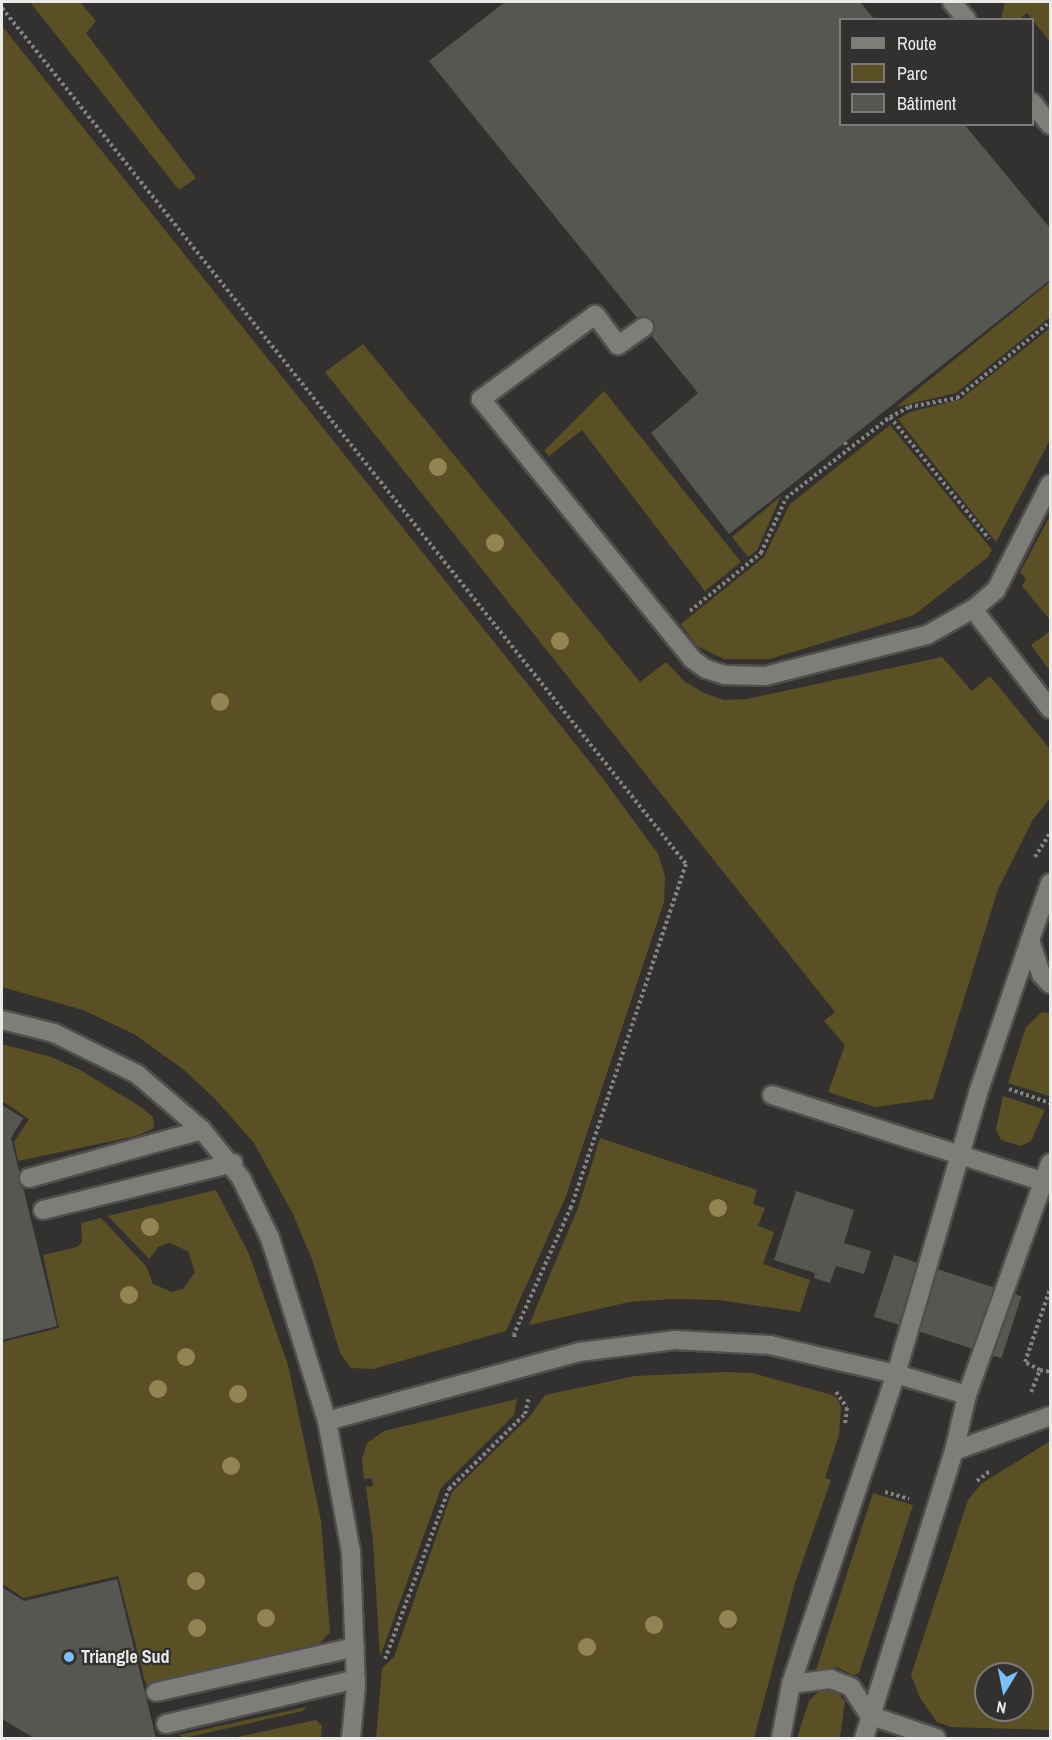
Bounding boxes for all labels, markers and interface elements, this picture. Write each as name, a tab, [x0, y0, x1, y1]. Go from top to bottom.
legend	[839, 18, 1034, 126]
text: Route	[897, 31, 936, 56]
text: Parc	[897, 61, 927, 86]
text: Bâtiment	[897, 91, 956, 116]
place label: Triangle Sud	[81, 1646, 170, 1668]
marker: Triangle Sud	[62, 1650, 76, 1664]
north arrow	[974, 1662, 1034, 1722]
text: N	[995, 1696, 1008, 1719]

